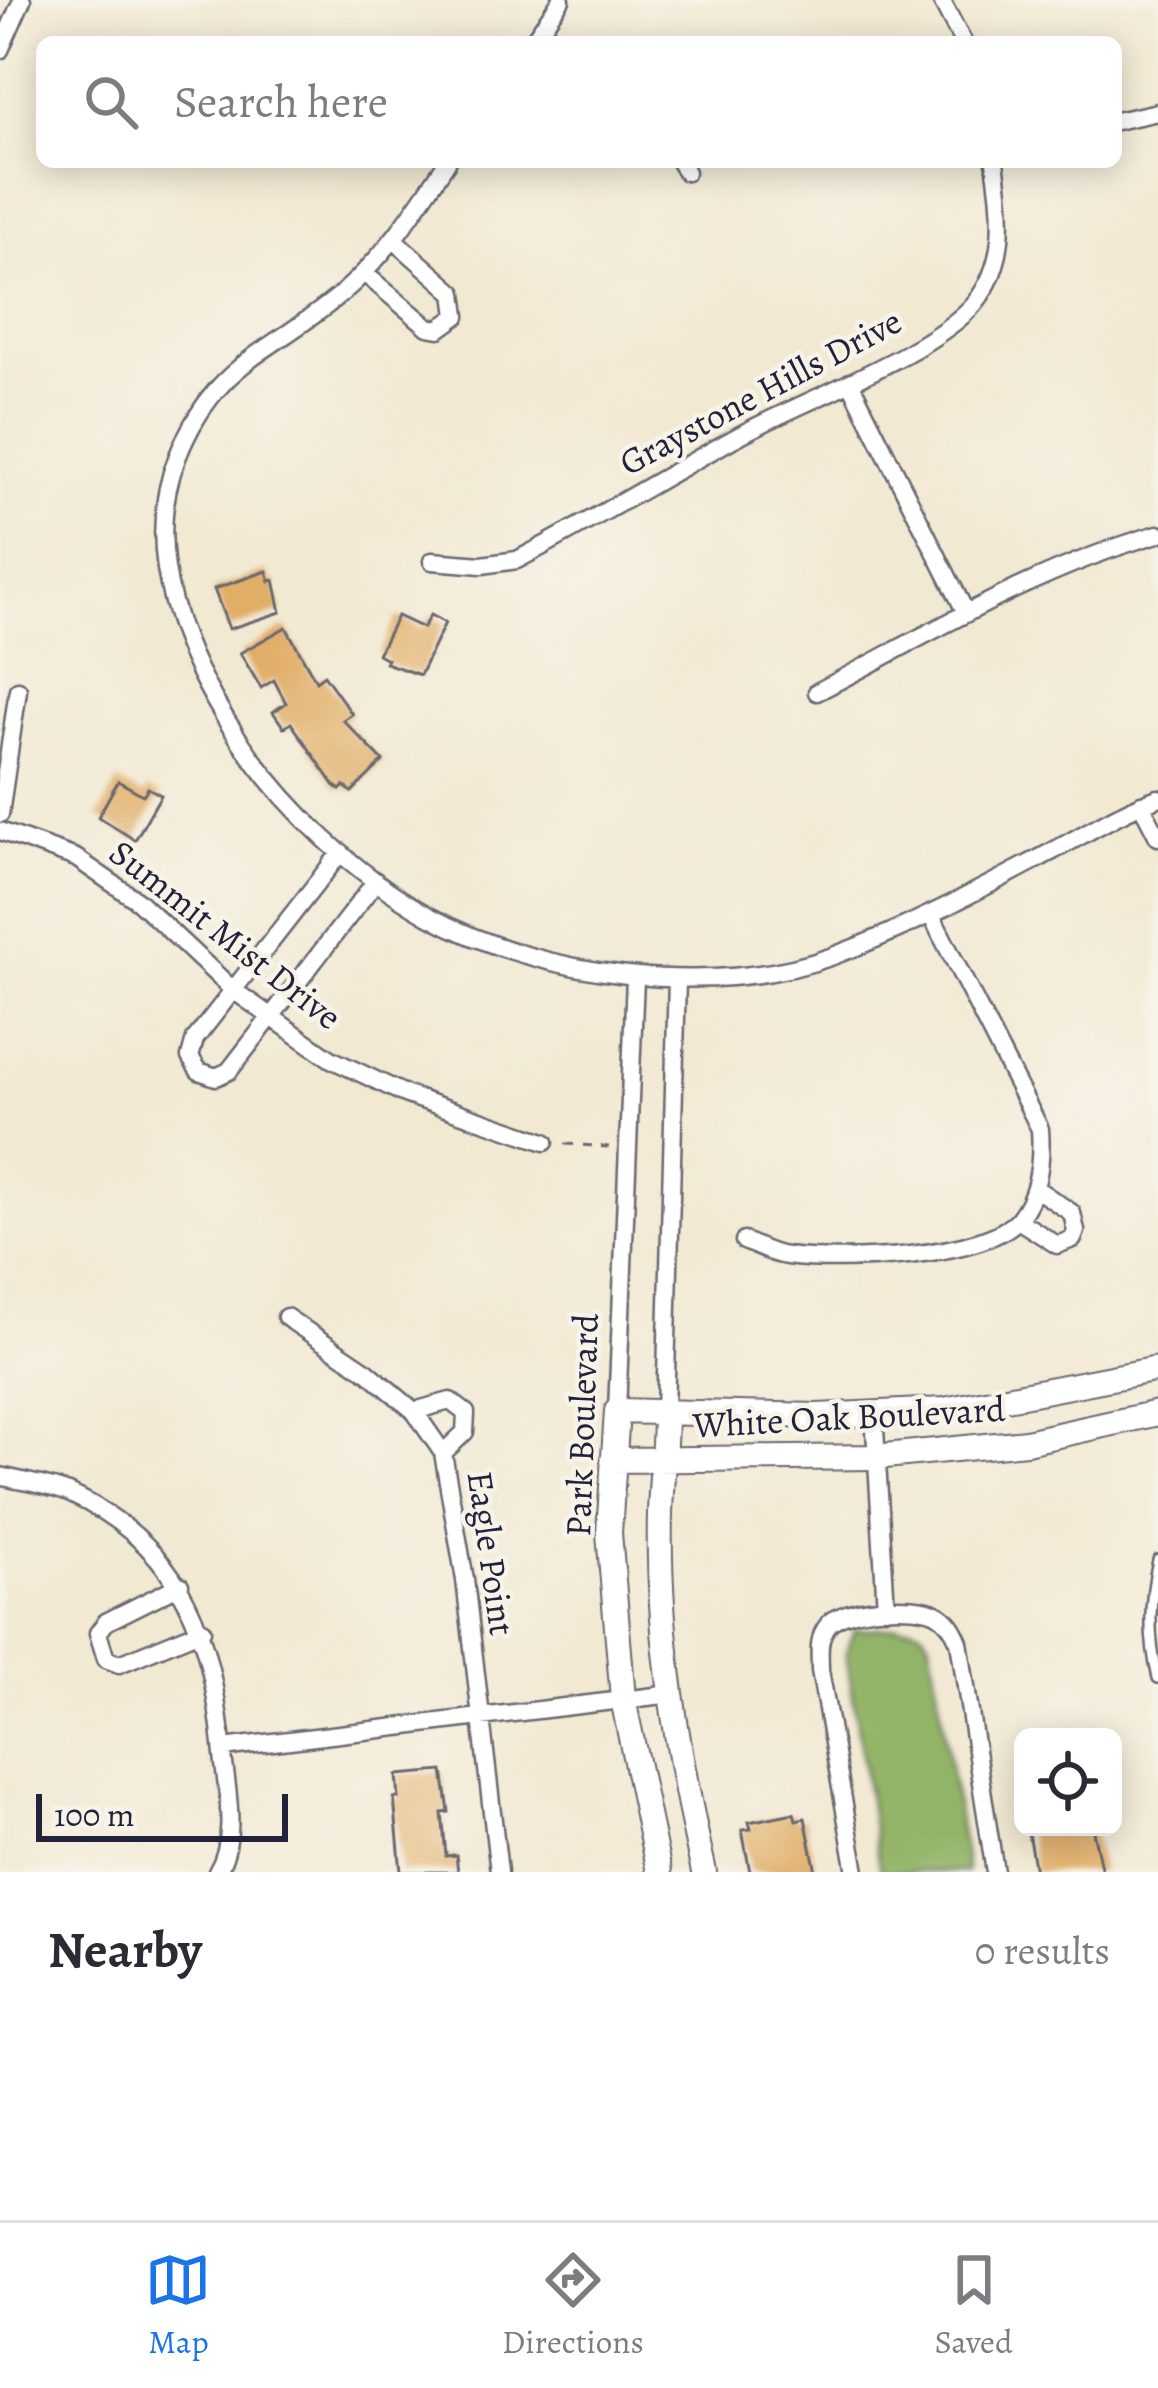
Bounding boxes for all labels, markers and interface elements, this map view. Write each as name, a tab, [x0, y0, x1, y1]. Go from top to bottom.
search box	[36, 36, 1122, 168]
icon: search	[78, 69, 144, 135]
text: Search here	[174, 71, 388, 133]
street label: Graystone Hills Drive	[611, 296, 910, 487]
street label: Summit Mist Drive	[99, 828, 352, 1041]
street label: Park Boulevard	[553, 1312, 610, 1537]
street label: White Oak Boulevard	[691, 1384, 1007, 1449]
street label: Eagle Point	[456, 1468, 527, 1638]
map controls	[1014, 1728, 1122, 1836]
button: locate	[1014, 1728, 1122, 1836]
scale bar	[36, 1788, 288, 1841]
text: 100 m	[54, 1792, 134, 1837]
text: Nearby	[48, 1915, 202, 1985]
text: 0 results	[975, 1924, 1110, 1977]
tab: Map	[145, 2247, 211, 2364]
tab: Directions	[502, 2247, 644, 2364]
tab: Saved	[934, 2247, 1013, 2364]

